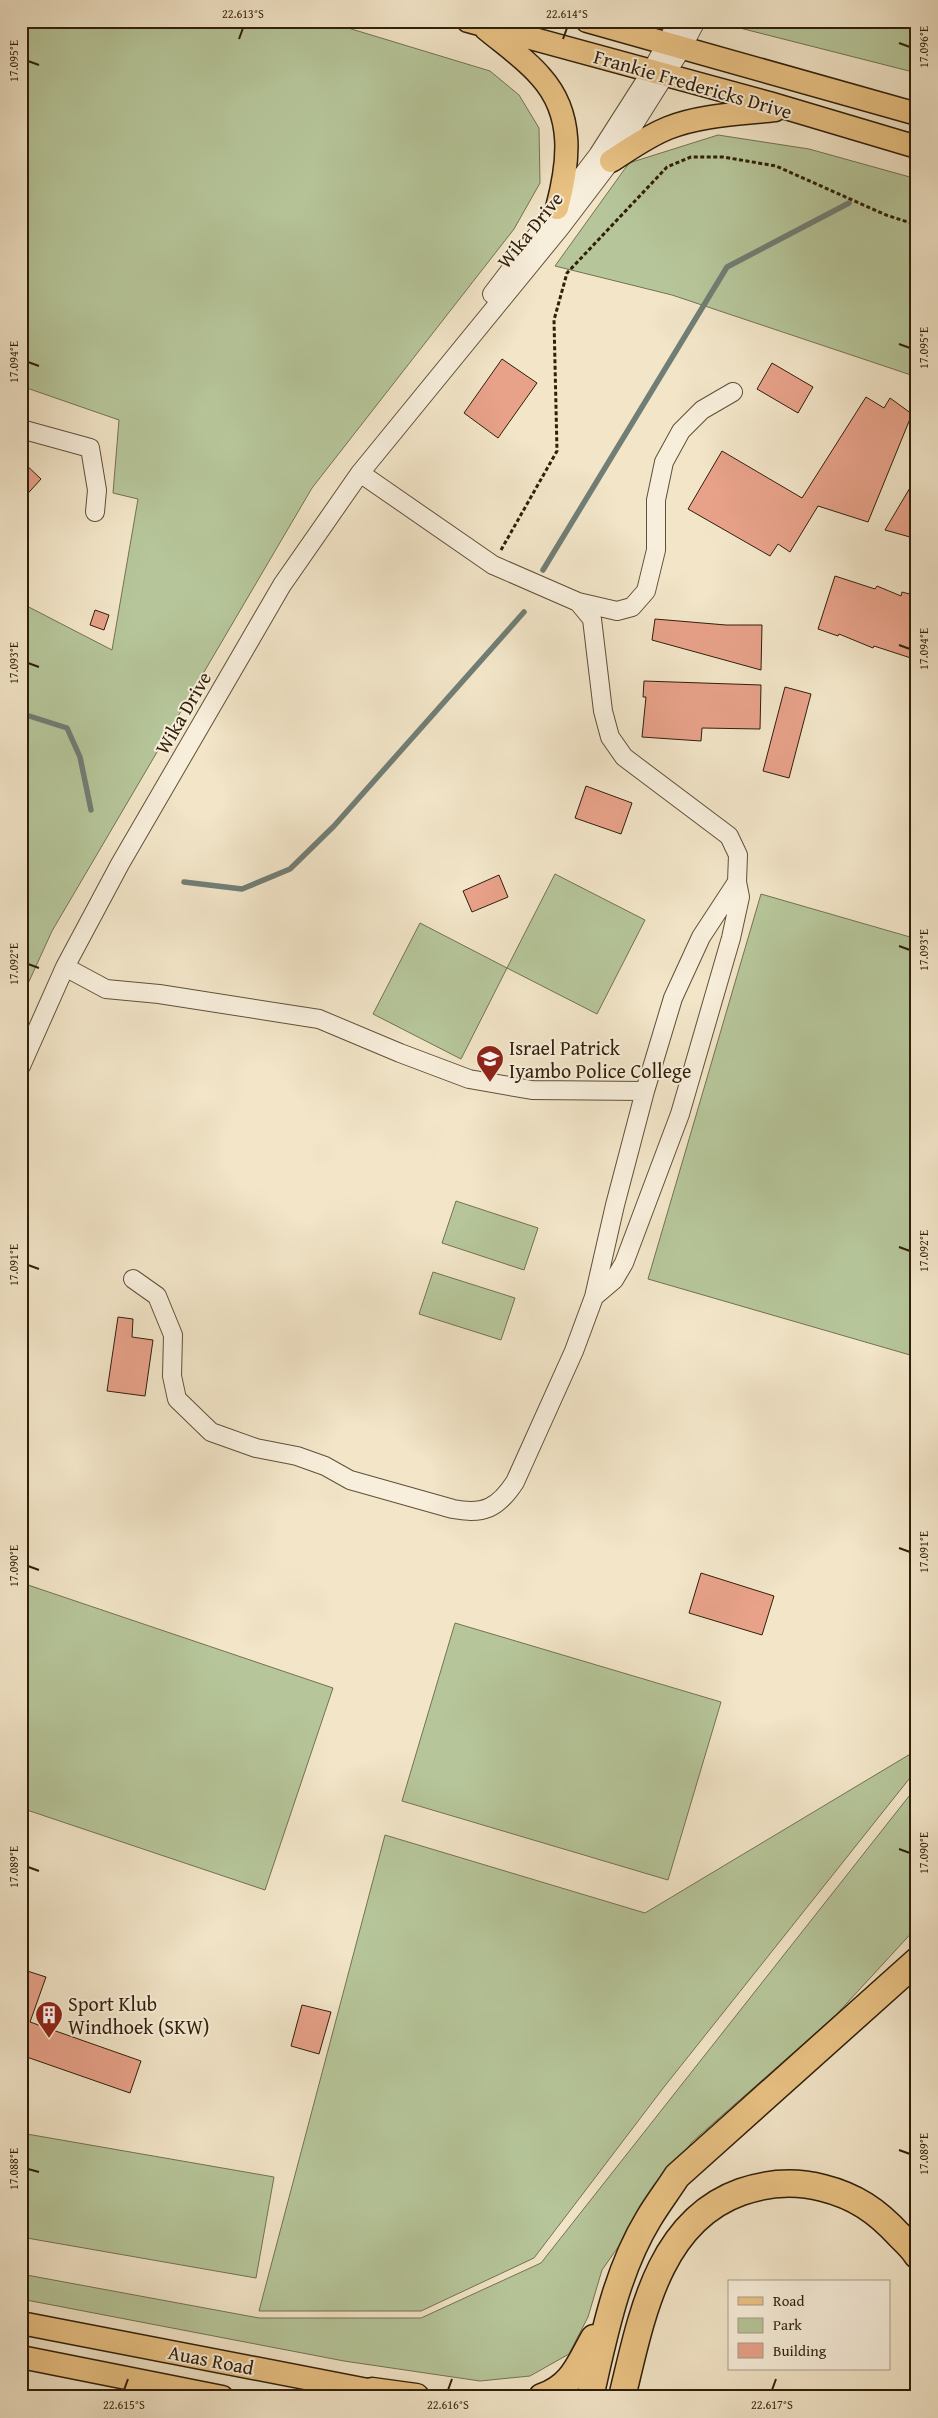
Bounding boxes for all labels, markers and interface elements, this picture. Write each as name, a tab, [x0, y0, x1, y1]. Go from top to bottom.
text: 22.613°S	[222, 5, 264, 22]
text: 22.614°S	[546, 5, 588, 22]
text: 17.096°E	[915, 26, 932, 68]
text: 17.095°E	[5, 40, 22, 82]
street label: Frankie Fredericks Drive	[591, 41, 796, 126]
street label: Wika Drive	[490, 185, 570, 274]
text: 17.095°E	[915, 327, 932, 369]
text: 17.094°E	[5, 341, 22, 383]
text: 17.094°E	[915, 628, 932, 670]
text: 17.093°E	[5, 642, 22, 684]
street label: Wika Drive	[147, 666, 218, 760]
text: 17.093°E	[915, 929, 932, 971]
text: 17.092°E	[5, 943, 22, 985]
place label: Israel Patrick Iyambo Police College	[509, 1033, 691, 1085]
school or university icon: Israel Patrick Iyambo Police College	[475, 1044, 505, 1083]
text: 17.092°E	[915, 1230, 932, 1272]
text: 17.091°E	[5, 1244, 22, 1286]
text: 17.091°E	[915, 1531, 932, 1573]
text: 17.090°E	[5, 1545, 22, 1587]
text: 17.090°E	[915, 1832, 932, 1874]
text: 17.089°E	[5, 1846, 22, 1888]
place label: Sport Klub Windhoek (SKW)	[68, 1989, 209, 2041]
building icon: Sport Klub Windhoek (SKW)	[34, 2000, 64, 2039]
text: 17.089°E	[915, 2133, 932, 2175]
text: 17.088°E	[5, 2148, 22, 2190]
legend	[728, 2280, 890, 2370]
text: Road	[773, 2290, 804, 2311]
text: Park	[773, 2314, 802, 2335]
street label: Auas Road	[166, 2337, 257, 2382]
text: Building	[773, 2340, 827, 2361]
text: 22.615°S	[103, 2396, 145, 2413]
text: 22.616°S	[427, 2396, 469, 2413]
text: 22.617°S	[751, 2396, 793, 2413]

